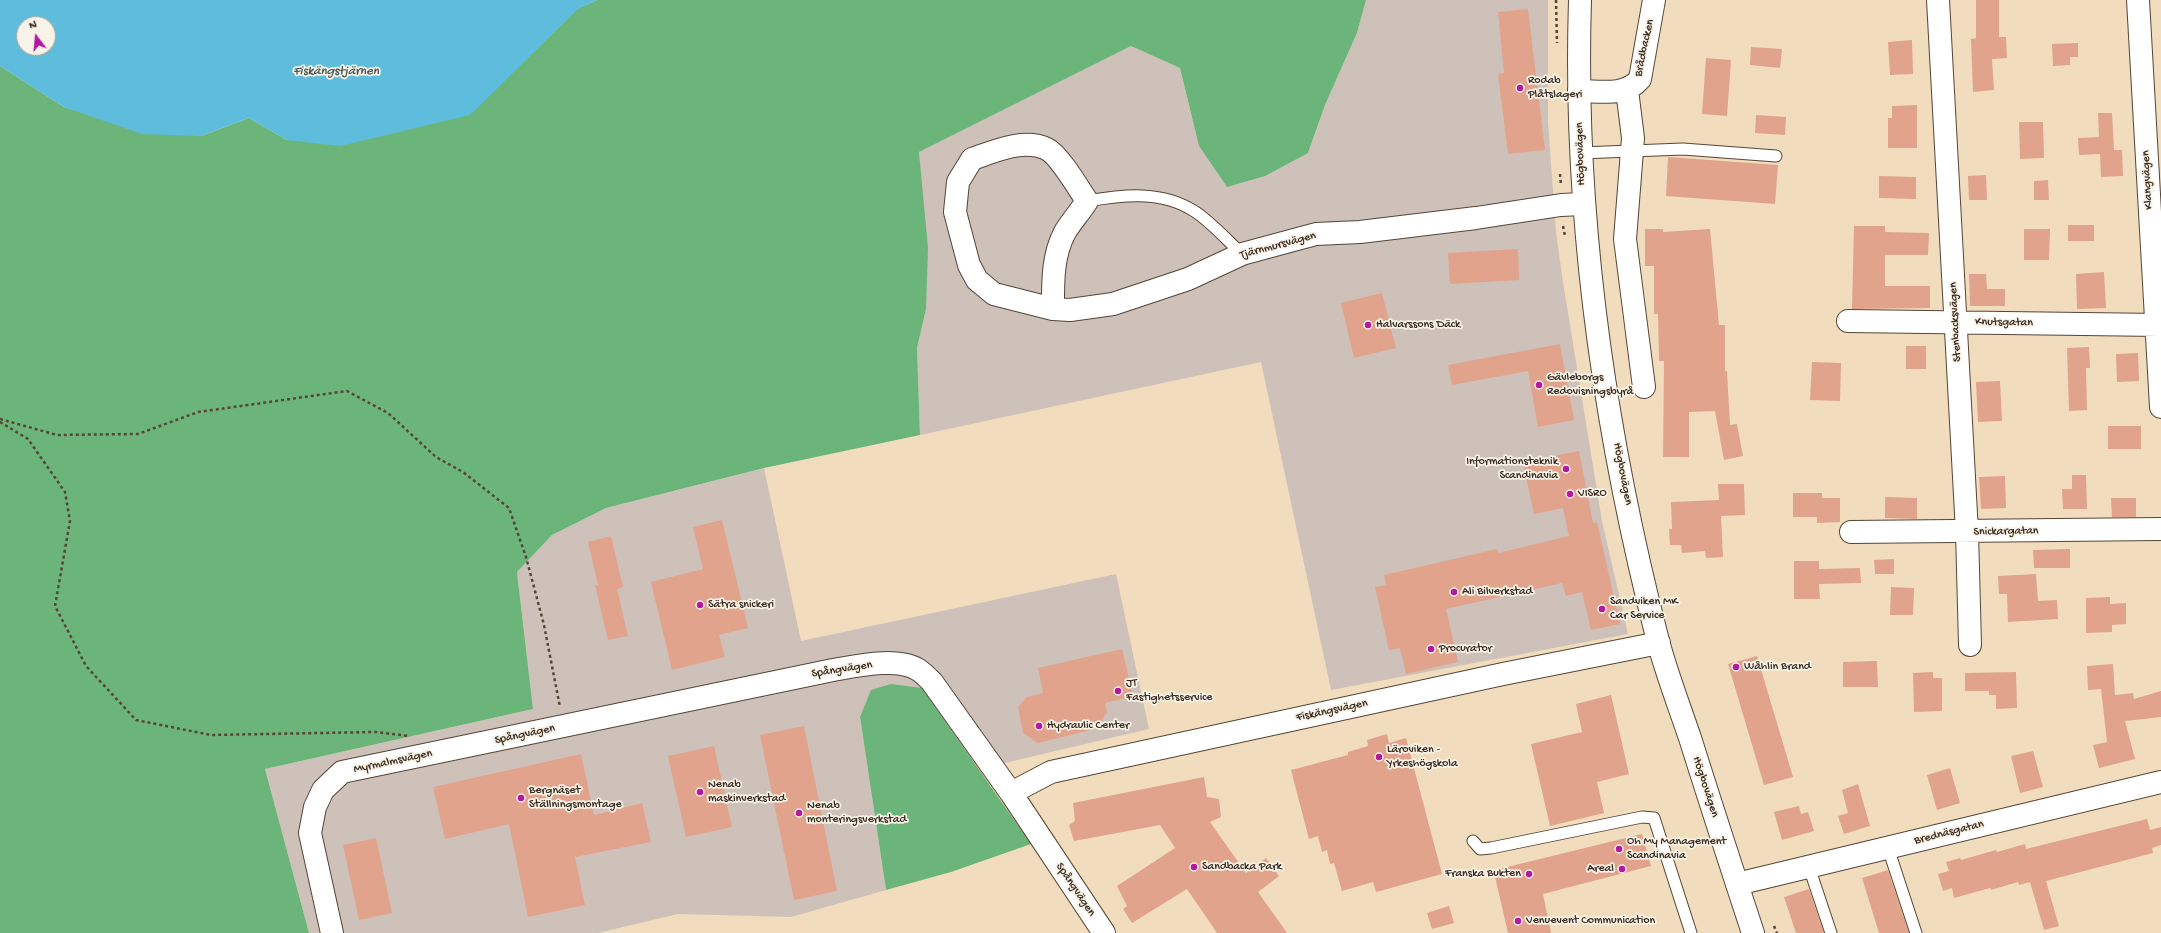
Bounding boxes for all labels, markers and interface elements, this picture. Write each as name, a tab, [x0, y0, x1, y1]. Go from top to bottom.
north arrow	[16, 16, 56, 56]
street label: Brådbacken	[1632, 18, 1658, 78]
text: N	[28, 19, 38, 32]
water label: Fiskängstjärnen	[293, 64, 379, 80]
place label: Rodab Plåtslageri	[1528, 74, 1582, 102]
marker: Rodab Plåtslageri	[1515, 83, 1525, 93]
street label: Högbovägen	[1573, 122, 1589, 186]
street label: Klangvägen	[2139, 150, 2157, 210]
street label: Tjärnmursvägen	[1238, 229, 1318, 263]
street label: Stenbacksvägen	[1947, 282, 1965, 362]
street label: Knutsgatan	[1975, 315, 2033, 331]
place label: Halvarssons Däck	[1376, 318, 1460, 332]
marker: Halvarssons Däck	[1363, 320, 1373, 330]
place label: Gävleborgs Redovisningsbyrå	[1547, 371, 1633, 399]
marker: Gävleborgs Redovisningsbyrå	[1534, 380, 1544, 390]
street label: Högbovägen	[1609, 442, 1635, 506]
place label: Informationsteknik Scandinavia	[1466, 455, 1558, 483]
marker: Informationsteknik Scandinavia	[1561, 464, 1571, 474]
place label: VISRO	[1578, 487, 1607, 501]
marker: VISRO	[1565, 489, 1575, 499]
street label: Snickargatan	[1973, 524, 2039, 540]
place label: Ali Bilverkstad	[1462, 585, 1533, 599]
marker: Ali Bilverkstad	[1449, 587, 1459, 597]
place label: Sandviken MK Car Service	[1610, 595, 1678, 623]
place label: Sätra snickeri	[708, 598, 774, 612]
marker: Sätra snickeri	[695, 600, 705, 610]
marker: Sandviken MK Car Service	[1597, 604, 1607, 614]
place label: Procurator	[1439, 642, 1492, 656]
marker: Procurator	[1426, 644, 1436, 654]
street label: Spångvägen	[811, 658, 873, 682]
place label: Wåhlin Brand	[1744, 660, 1811, 674]
marker: Wåhlin Brand	[1731, 662, 1741, 672]
place label: JT Fastighetsservice	[1126, 677, 1213, 705]
marker: JT Fastighetsservice	[1113, 686, 1123, 696]
street label: Fiskängsvägen	[1295, 696, 1369, 726]
place label: Hydraulic Center	[1047, 719, 1129, 733]
marker: Hydraulic Center	[1034, 721, 1044, 731]
street label: Spångvägen	[494, 722, 556, 748]
place label: Läroviken - Yrkeshögskola	[1387, 743, 1458, 771]
street label: Myrmalmsvägen	[352, 747, 434, 777]
marker: Läroviken - Yrkeshögskola	[1374, 752, 1384, 762]
street label: Högbovägen	[1688, 755, 1722, 819]
place label: Nenab maskinverkstad	[708, 778, 785, 806]
place label: Bergnäset Ställningsmontage	[529, 784, 622, 812]
marker: Nenab maskinverkstad	[695, 787, 705, 797]
marker: Bergnäset Ställningsmontage	[516, 793, 526, 803]
place label: Nenab monteringsverkstad	[807, 799, 906, 827]
marker: Nenab monteringsverkstad	[794, 808, 804, 818]
street label: Brednäsgatan	[1913, 817, 1985, 849]
place label: Oh My Management Scandinavia	[1627, 835, 1726, 863]
marker: Oh My Management Scandinavia	[1614, 844, 1624, 854]
place label: Sandbacka Park	[1202, 860, 1282, 874]
street label: Spångvägen	[1052, 861, 1098, 919]
marker: Sandbacka Park	[1189, 862, 1199, 872]
place label: Areal	[1587, 862, 1614, 876]
marker: Areal	[1617, 864, 1627, 874]
place label: Franska Bukten	[1445, 867, 1521, 881]
marker: Franska Bukten	[1524, 869, 1534, 879]
place label: Venuevent Communication	[1526, 914, 1655, 928]
marker: Venuevent Communication	[1513, 916, 1523, 926]

